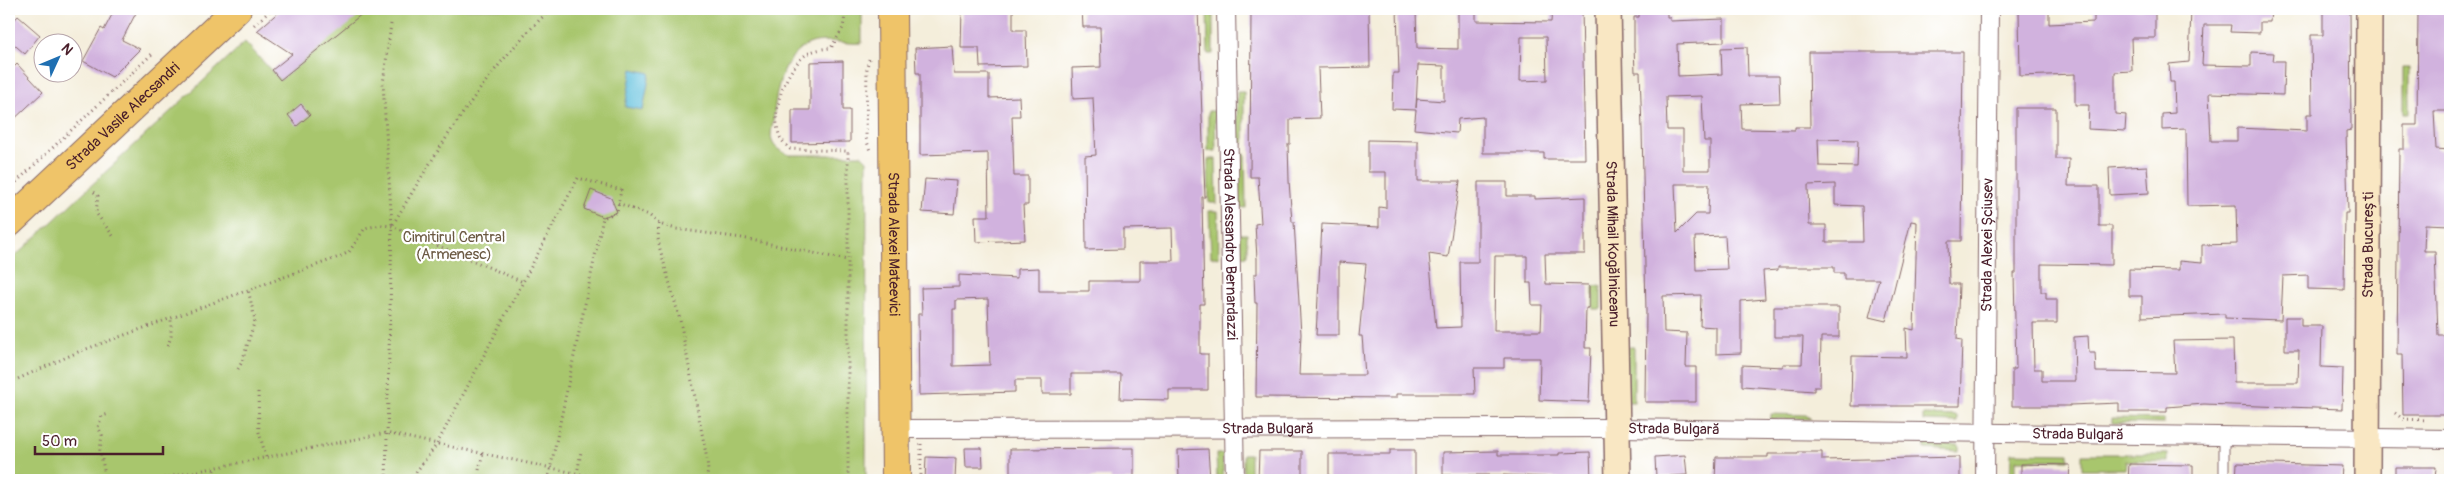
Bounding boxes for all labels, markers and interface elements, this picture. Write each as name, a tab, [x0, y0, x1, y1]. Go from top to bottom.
north arrow	[32, 32, 82, 82]
text: N	[58, 40, 76, 59]
street label: Strada Vasile Alecsandri	[62, 58, 184, 174]
street label: Strada Alessandro Bernardazzi	[1219, 148, 1242, 341]
street label: Strada Mihail Kogălniceanu	[1602, 160, 1624, 327]
street label: Strada Alexei Mateevici	[884, 172, 904, 317]
street label: Strada Alexei Șciusev	[1977, 178, 1997, 312]
street label: Strada București	[2358, 192, 2378, 298]
park label: Cimitirul Central (Armenesc)	[403, 228, 505, 264]
street label: Strada Bulgară	[1222, 419, 1314, 438]
street label: Strada Bulgară	[1628, 419, 1720, 439]
scale bar	[35, 424, 162, 456]
street label: Strada Bulgară	[2032, 424, 2124, 444]
text: 50 m	[42, 432, 77, 451]

